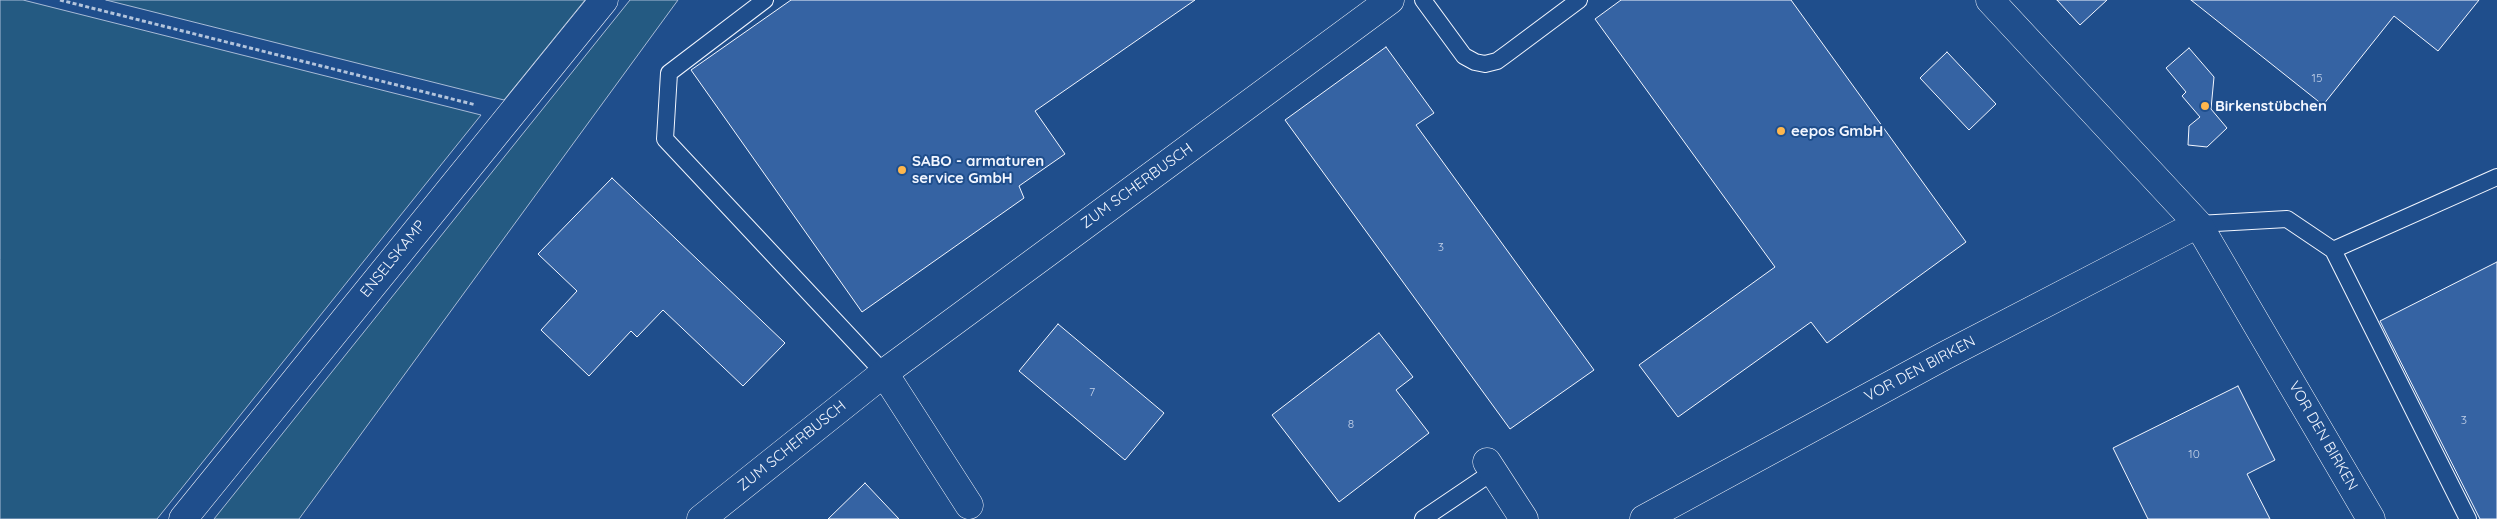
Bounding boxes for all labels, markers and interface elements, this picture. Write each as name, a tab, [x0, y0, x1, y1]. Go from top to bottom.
house number: 15	[2312, 71, 2322, 85]
place label: Birkenstübchen	[2215, 97, 2327, 115]
marker: Birkenstübchen	[2199, 100, 2211, 112]
place label: eepos GmbH	[1791, 122, 1883, 140]
marker: eepos GmbH	[1775, 125, 1787, 137]
street label: ZUM SCHERBUSCH	[1078, 139, 1196, 233]
place label: SABO - armaturen service GmbH	[912, 152, 1044, 187]
marker: SABO - armaturen service GmbH	[896, 164, 908, 176]
street label: ENSELSKAMP	[356, 217, 430, 301]
house number: 3	[1438, 240, 1444, 254]
street label: VOR DEN BIRKEN	[1862, 332, 1978, 406]
street label: VOR DEN BIRKEN	[2284, 378, 2362, 494]
house number: 7	[1089, 385, 1095, 399]
street label: ZUM SCHERBUSCH	[734, 397, 850, 495]
house number: 3	[2461, 413, 2467, 427]
house number: 8	[1348, 417, 1354, 431]
house number: 10	[2188, 447, 2200, 461]

